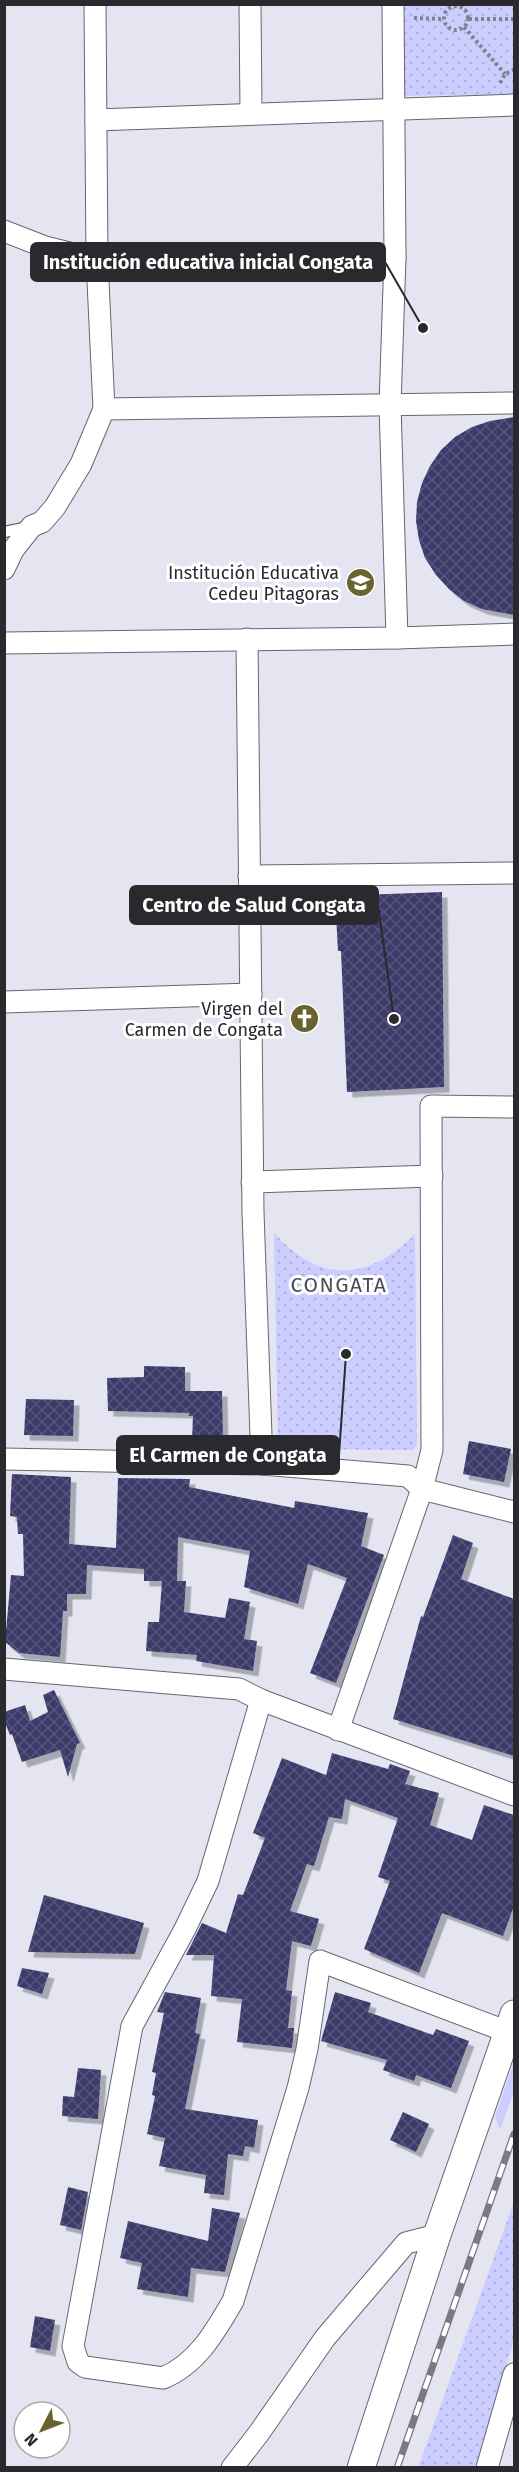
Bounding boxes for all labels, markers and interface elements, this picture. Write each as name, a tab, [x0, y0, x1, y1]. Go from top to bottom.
callout: Institución educativa inicial Congata	[31, 243, 385, 281]
text: Institución educativa inicial Congata	[43, 250, 373, 274]
place label: Institución Educativa Cedeu Pitagoras	[168, 562, 339, 605]
school or university icon: Institución Educativa Cedeu Pitagoras	[344, 567, 376, 599]
callout: Centro de Salud Congata	[130, 886, 378, 924]
text: Centro de Salud Congata	[142, 893, 366, 917]
place label: Virgen del Carmen de Congata	[125, 998, 283, 1041]
church icon: Virgen del Carmen de Congata	[288, 1003, 320, 1035]
district label: CONGATA	[291, 1272, 387, 1298]
callout: El Carmen de Congata	[117, 1436, 339, 1474]
text: El Carmen de Congata	[129, 1443, 327, 1467]
north arrow	[12, 2400, 72, 2460]
text: N	[21, 2429, 42, 2450]

